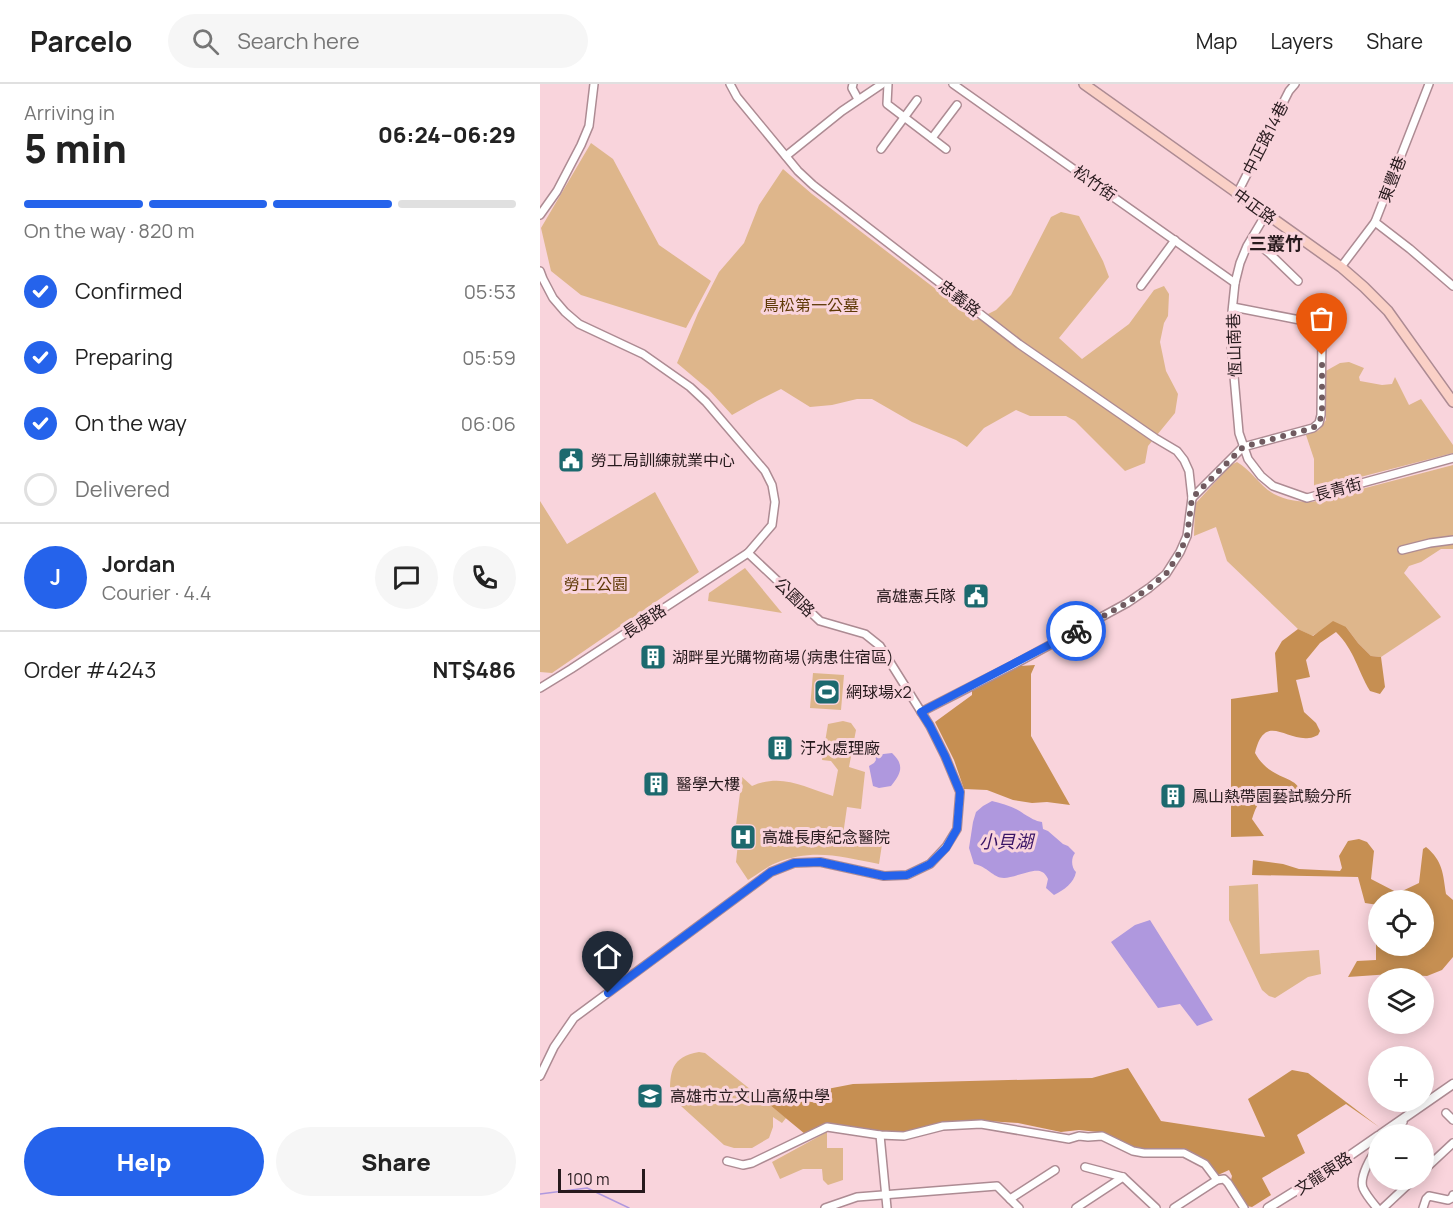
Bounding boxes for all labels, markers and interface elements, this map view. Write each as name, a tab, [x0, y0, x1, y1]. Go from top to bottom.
search box	[168, 14, 588, 68]
text: Parcelo	[30, 22, 132, 60]
icon: search	[189, 25, 222, 58]
text: Search here	[237, 26, 360, 56]
text: Map	[1196, 27, 1237, 55]
text: Layers	[1270, 27, 1333, 55]
text: Share	[1366, 27, 1423, 55]
street label: 中正路14巷	[1237, 98, 1293, 178]
text: Arriving in	[24, 99, 115, 126]
text: 06:24–06:29	[378, 120, 516, 150]
text: 5 min	[24, 121, 127, 175]
street label: 東豐巷	[1373, 153, 1411, 205]
street label: 松竹街	[1069, 160, 1121, 206]
street label: 中正路	[1229, 183, 1281, 229]
text: On the way · 820 m	[24, 217, 194, 244]
district label: 三叢竹	[1249, 231, 1303, 255]
icon: check	[24, 275, 57, 308]
street label: 忠義路	[934, 275, 986, 321]
text: Confirmed	[75, 276, 183, 306]
text: 05:53	[464, 278, 516, 305]
pin	[1296, 293, 1347, 355]
park label: 鳥松第一公墓	[763, 294, 859, 316]
icon: bag	[1305, 302, 1338, 335]
street label: 恆山南巷	[1222, 313, 1246, 377]
icon: check	[24, 341, 57, 374]
text: Preparing	[75, 342, 173, 372]
text: 05:59	[462, 344, 516, 371]
icon: check	[24, 407, 57, 440]
text: On the way	[75, 408, 187, 438]
text: 06:06	[461, 410, 516, 437]
public building icon: 勞工局訓練就業中心	[556, 445, 586, 475]
place label: 勞工局訓練就業中心	[591, 449, 735, 471]
street label: 長青街	[1312, 472, 1364, 506]
text: Delivered	[75, 474, 170, 504]
button: chat	[375, 546, 438, 609]
button: phone	[453, 546, 516, 609]
text: Jordan	[102, 549, 175, 579]
text: J	[50, 562, 61, 592]
street label: 公園路	[770, 572, 820, 622]
park label: 勞工公園	[564, 573, 628, 595]
text: Courier · 4.4	[102, 579, 212, 606]
public building icon: 高雄憲兵隊	[961, 581, 991, 611]
place label: 高雄憲兵隊	[876, 585, 956, 607]
street label: 長庚路	[618, 599, 670, 643]
courier	[1046, 601, 1106, 661]
icon: bike	[1060, 615, 1093, 648]
building icon: 湖畔星光購物商場(病患住宿區)	[638, 642, 668, 672]
place label: 湖畔星光購物商場(病患住宿區)	[672, 646, 894, 668]
text: Order #4243	[24, 655, 156, 685]
text: NT$486	[433, 655, 516, 685]
sports icon: 網球場x2	[812, 677, 842, 707]
place label: 網球場x2	[846, 681, 912, 703]
building icon: 汙水處理廠	[765, 733, 795, 763]
place label: 汙水處理廠	[800, 737, 880, 759]
building icon: 醫學大樓	[641, 769, 671, 799]
place label: 醫學大樓	[676, 773, 740, 795]
building icon: 鳳山熱帶園藝試驗分所	[1158, 781, 1188, 811]
place label: 鳳山熱帶園藝試驗分所	[1192, 785, 1352, 807]
hospital icon: 高雄長庚紀念醫院	[728, 822, 758, 852]
place label: 高雄長庚紀念醫院	[762, 826, 890, 848]
water label: 小貝湖	[979, 829, 1036, 853]
map controls	[1368, 890, 1434, 1190]
button: locate	[1368, 890, 1434, 956]
pin	[582, 931, 633, 993]
icon: home	[591, 940, 624, 973]
button: layers	[1368, 968, 1434, 1034]
button: +	[1368, 1046, 1434, 1112]
school or university icon: 高雄市立文山高級中學	[635, 1081, 665, 1111]
place label: 高雄市立文山高級中學	[670, 1085, 830, 1107]
button: −	[1368, 1124, 1434, 1190]
button: Help	[24, 1127, 264, 1196]
button: Share	[276, 1127, 516, 1196]
street label: 文龍東路	[1290, 1146, 1356, 1200]
scale bar	[558, 1166, 645, 1194]
text: 100 m	[567, 1168, 610, 1190]

